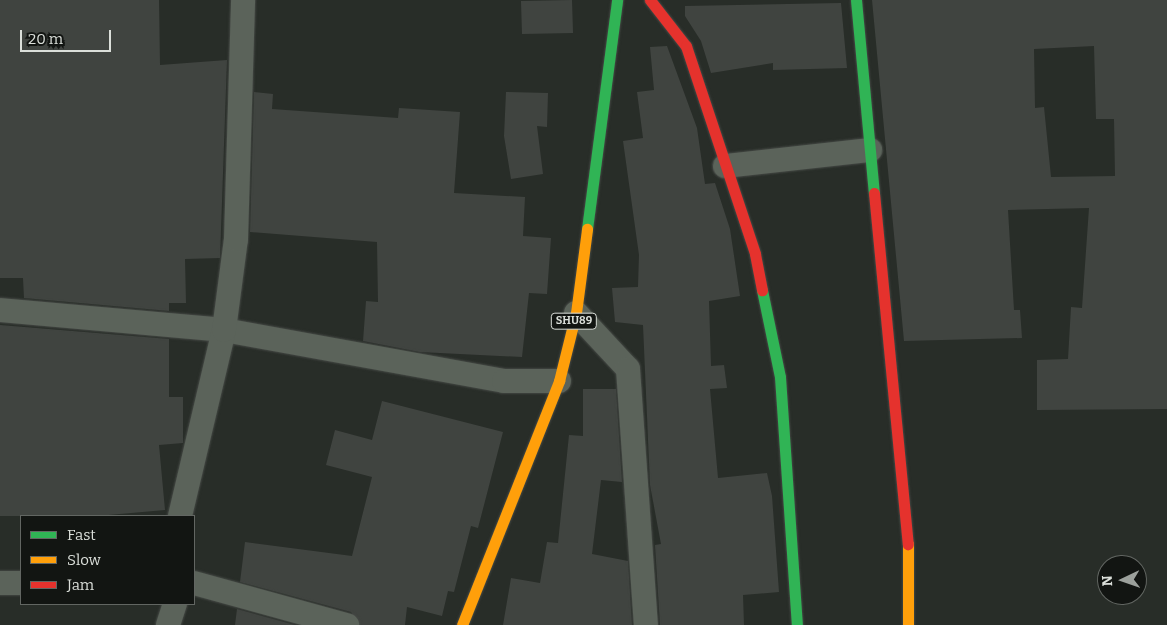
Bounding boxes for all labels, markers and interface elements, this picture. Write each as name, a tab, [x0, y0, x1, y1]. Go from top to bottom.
scale bar	[22, 20, 114, 52]
text: 20 m	[28, 30, 63, 48]
road number: SHU89	[550, 312, 598, 330]
legend	[20, 515, 195, 605]
text: Fast	[67, 526, 96, 544]
text: Slow	[67, 551, 101, 569]
north arrow	[1097, 555, 1147, 605]
text: N	[1099, 575, 1116, 587]
text: Jam	[67, 576, 94, 594]

